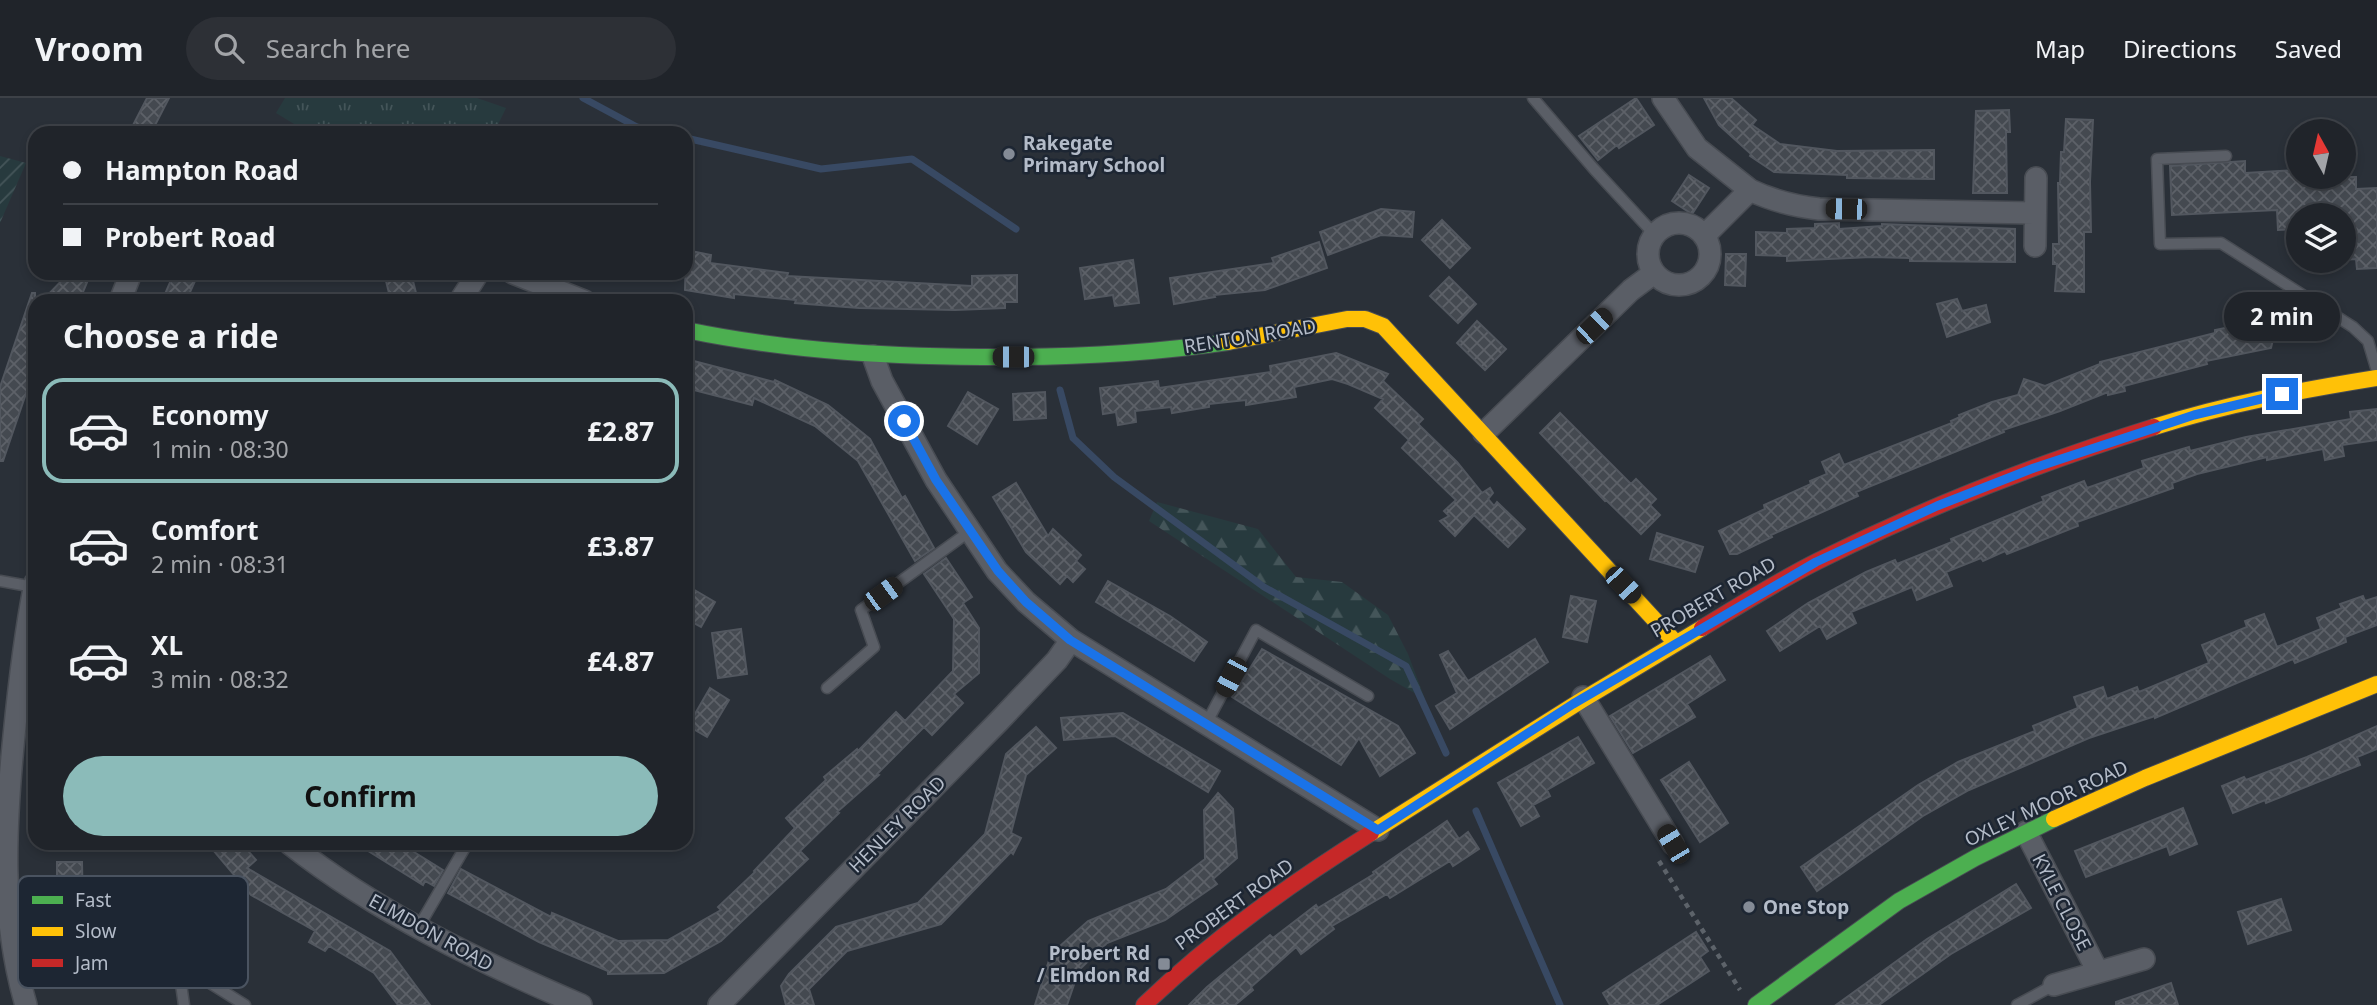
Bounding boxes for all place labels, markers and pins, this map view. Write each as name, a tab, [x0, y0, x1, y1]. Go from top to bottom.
place label: Rakegate Primary School	[1023, 130, 1165, 178]
marker: Rakegate Primary School	[1001, 146, 1017, 162]
place label: One Stop	[1763, 894, 1849, 920]
marker: One Stop	[1741, 899, 1757, 915]
place label: Probert Rd / Elmdon Rd	[1037, 940, 1150, 988]
marker: Probert Rd / Elmdon Rd	[1156, 956, 1172, 972]

